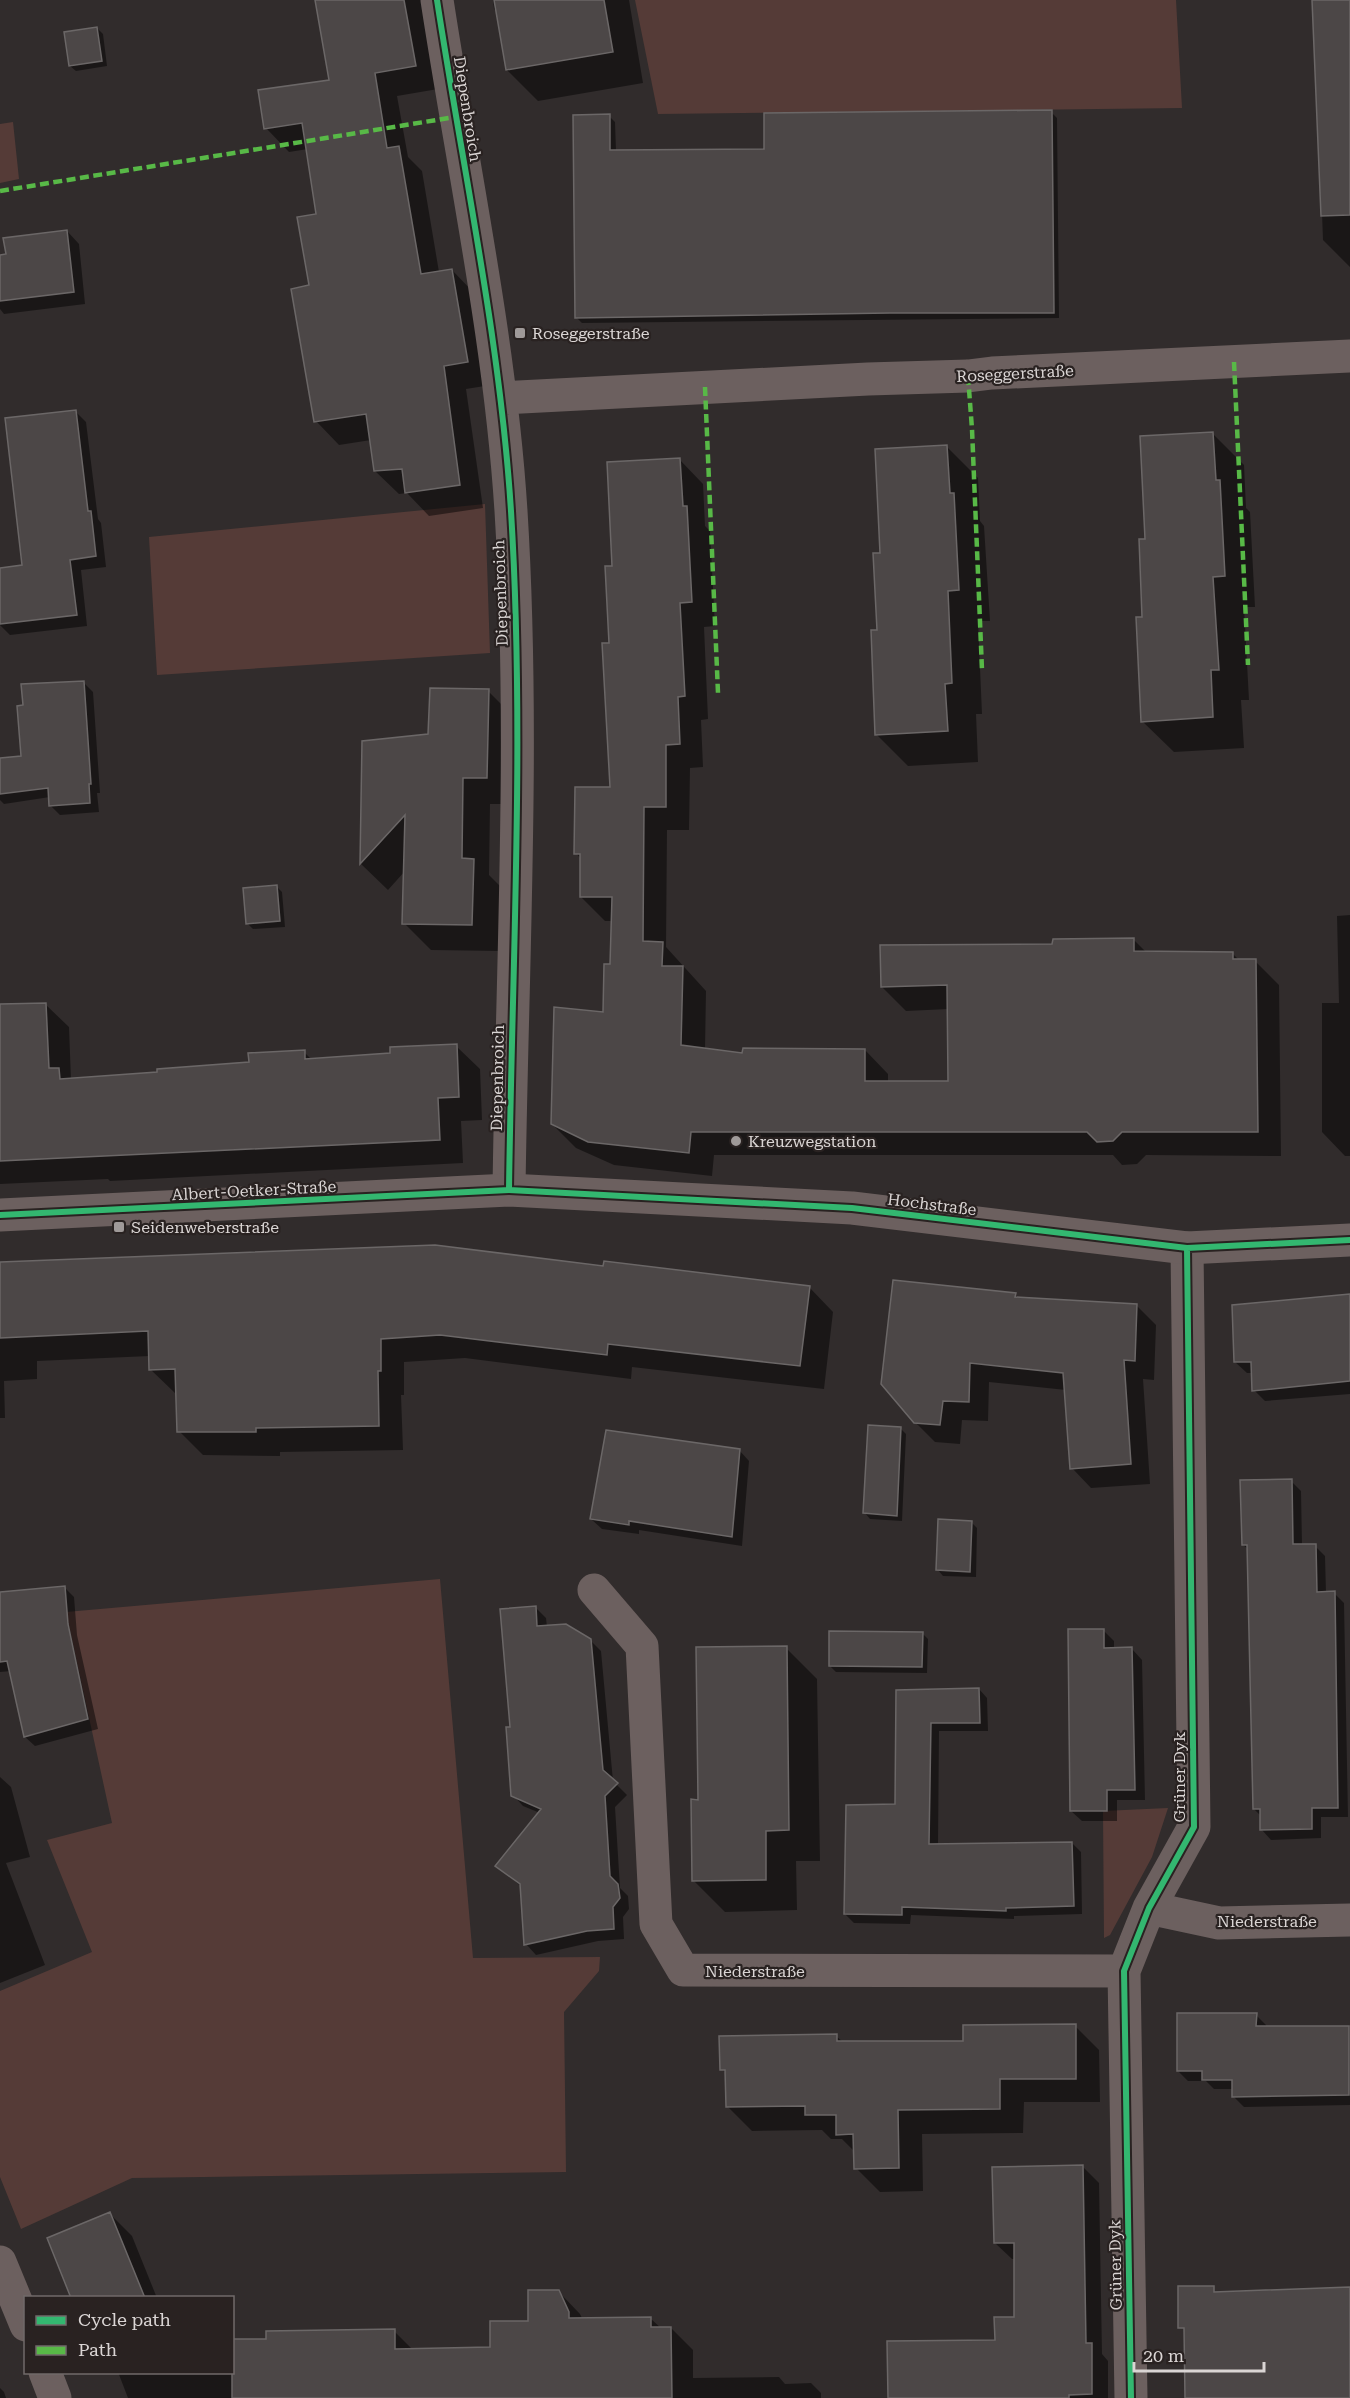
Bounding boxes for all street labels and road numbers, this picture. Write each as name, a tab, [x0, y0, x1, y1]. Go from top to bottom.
street label: Diepenbroich	[450, 55, 485, 163]
street label: Roseggerstraße	[956, 361, 1074, 386]
street label: Diepenbroich	[489, 539, 512, 647]
street label: Diepenbroich	[487, 1025, 508, 1131]
street label: Albert-Oetker-Straße	[171, 1177, 337, 1204]
street label: Hochstraße	[886, 1190, 978, 1219]
street label: Grüner Dyk	[1170, 1732, 1189, 1822]
street label: Niederstraße	[1217, 1912, 1317, 1931]
street label: Niederstraße	[705, 1962, 805, 1981]
street label: Grüner Dyk	[1105, 2219, 1126, 2311]

